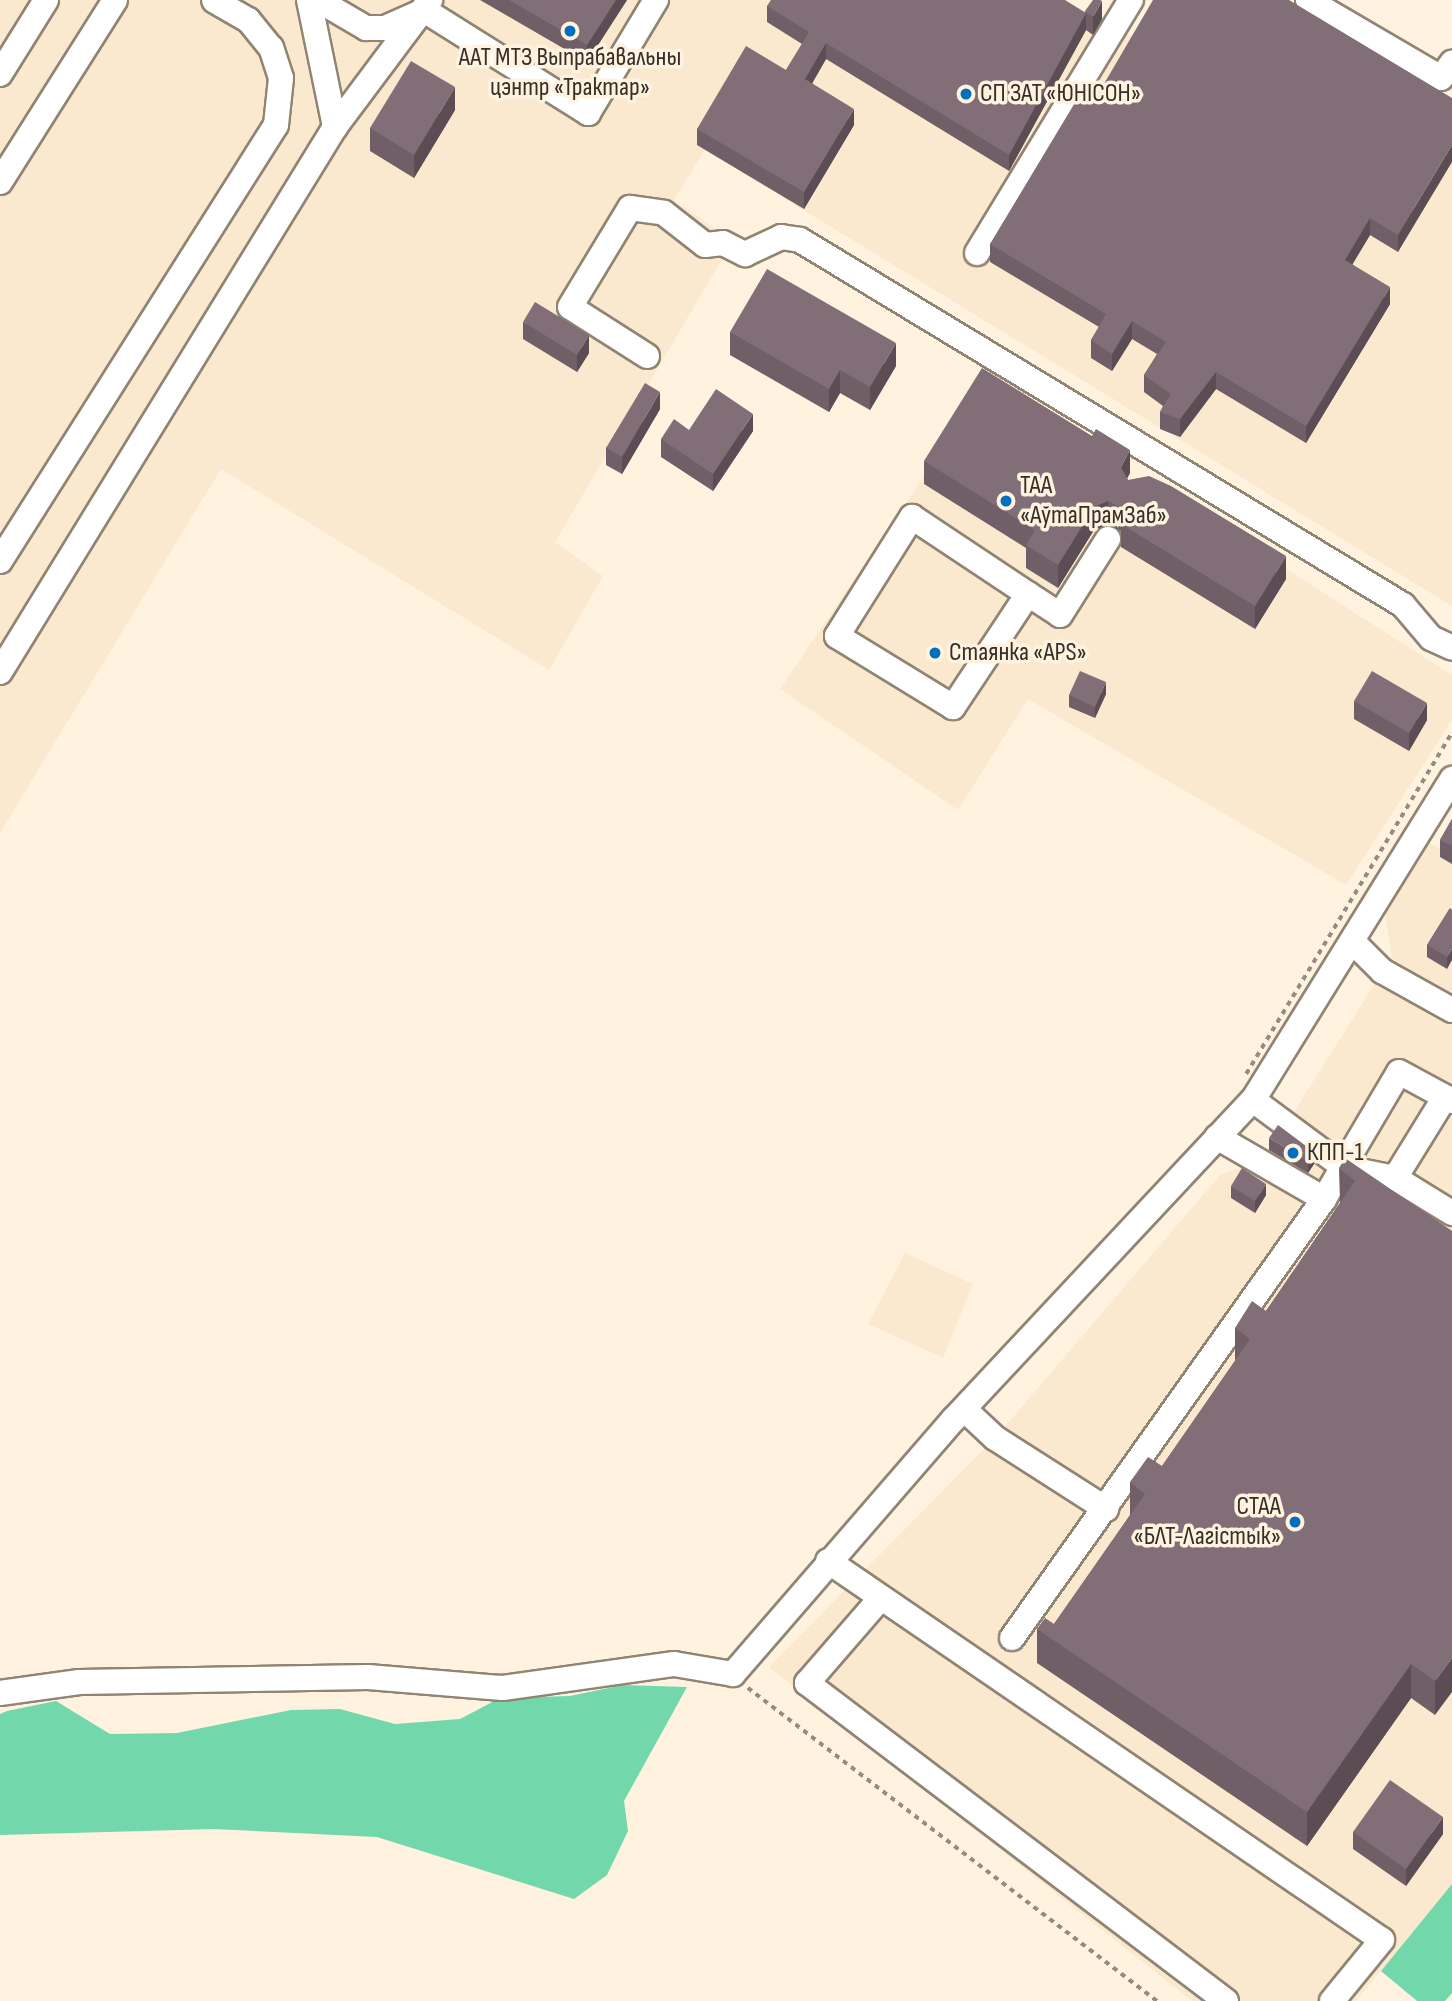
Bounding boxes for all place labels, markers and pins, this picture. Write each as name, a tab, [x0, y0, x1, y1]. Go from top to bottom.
marker: ААТ МТЗ Выпрабавальны цэнтр «Трактар»	[562, 23, 578, 39]
place label: ААТ МТЗ Выпрабавальны цэнтр «Трактар»	[459, 42, 681, 104]
place label: СП ЗАТ «ЮНІСОН»	[980, 78, 1141, 110]
marker: СП ЗАТ «ЮНІСОН»	[958, 86, 974, 102]
place label: ТАА «АўтаПрамЗаб»	[1020, 470, 1167, 532]
marker: ТАА «АўтаПрамЗаб»	[998, 493, 1014, 509]
place label: Стаянка «APS»	[949, 637, 1087, 669]
marker: Стаянка «APS»	[927, 645, 943, 661]
place label: КПП-1	[1307, 1137, 1364, 1169]
marker: КПП-1	[1285, 1145, 1301, 1161]
place label: СТАА «БЛТ-Лагістык»	[1134, 1491, 1281, 1552]
marker: СТАА «БЛТ-Лагістык»	[1287, 1514, 1303, 1530]

